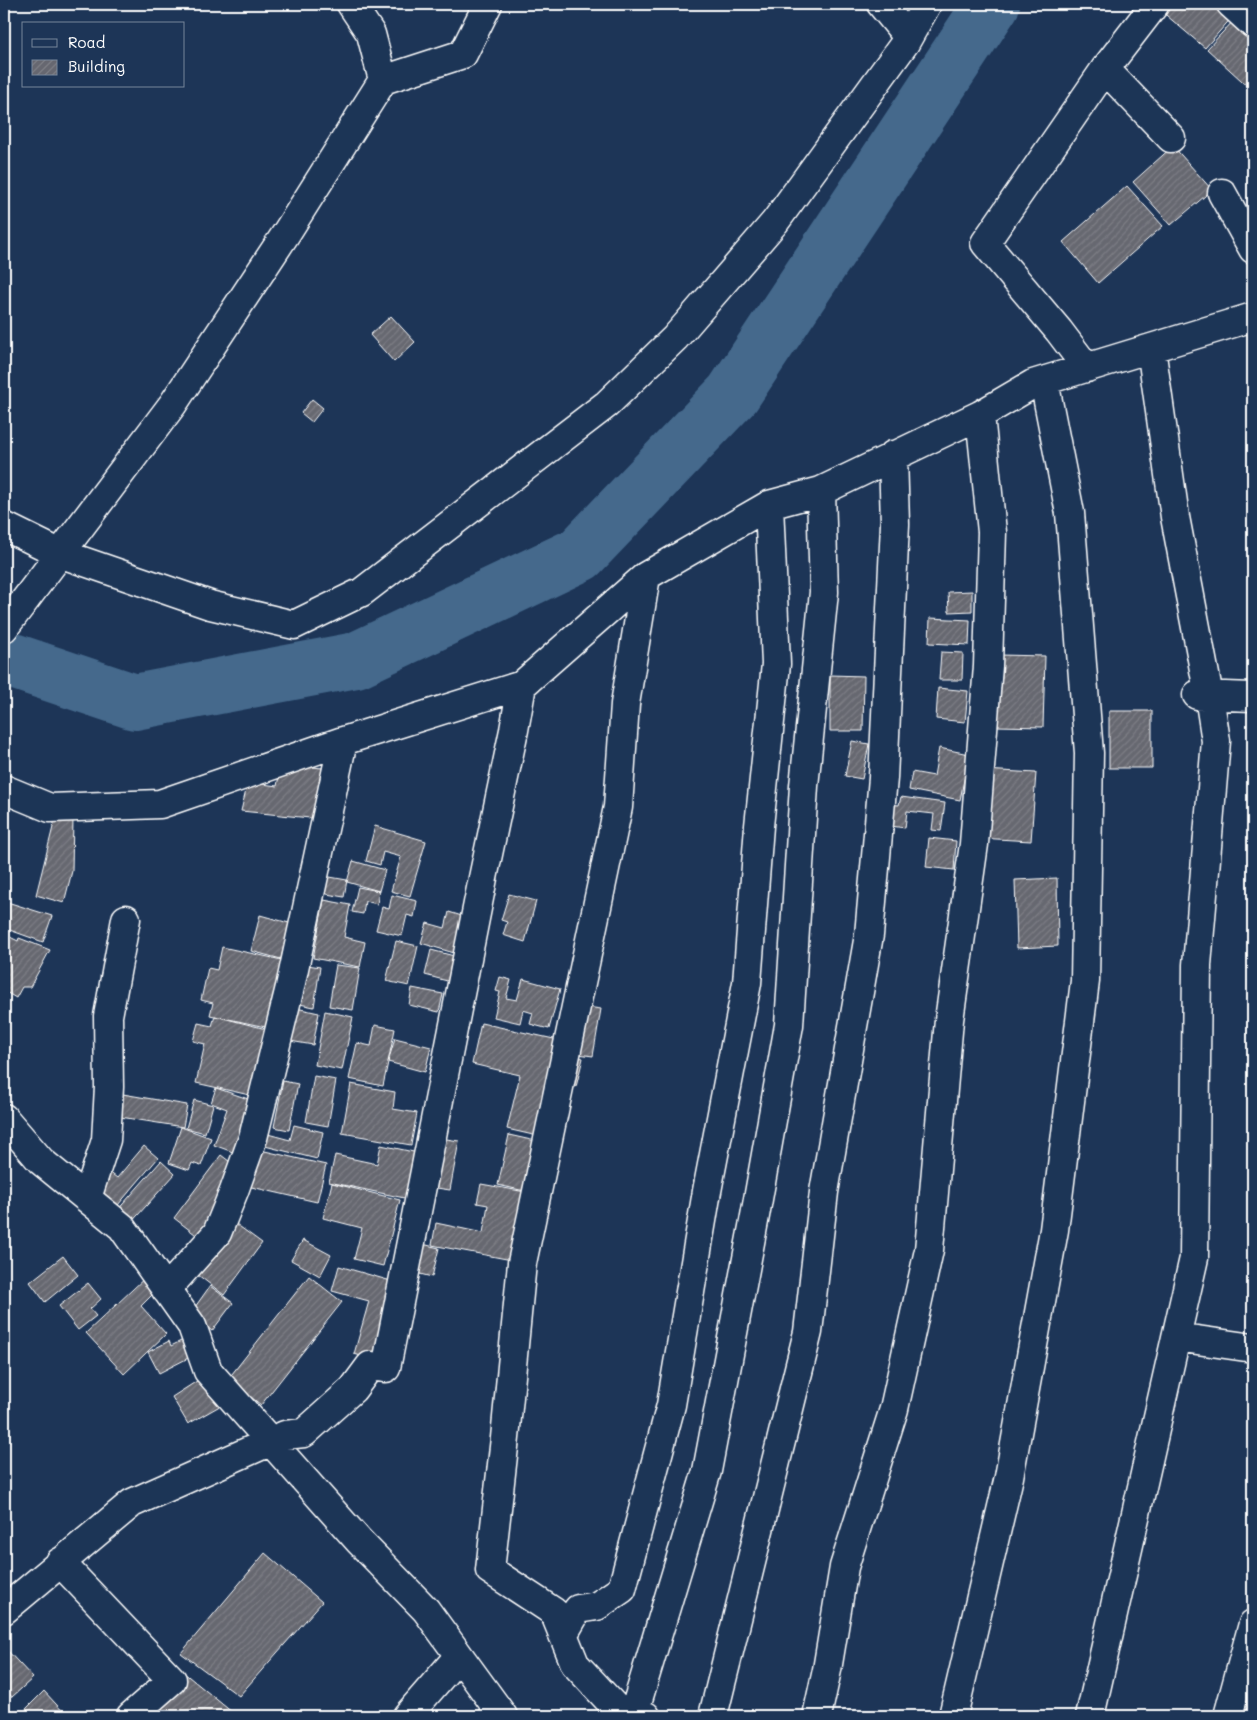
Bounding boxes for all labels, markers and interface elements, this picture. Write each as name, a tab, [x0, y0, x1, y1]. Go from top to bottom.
legend	[22, 22, 185, 88]
text: Road	[68, 32, 105, 52]
text: Building	[68, 56, 125, 76]

